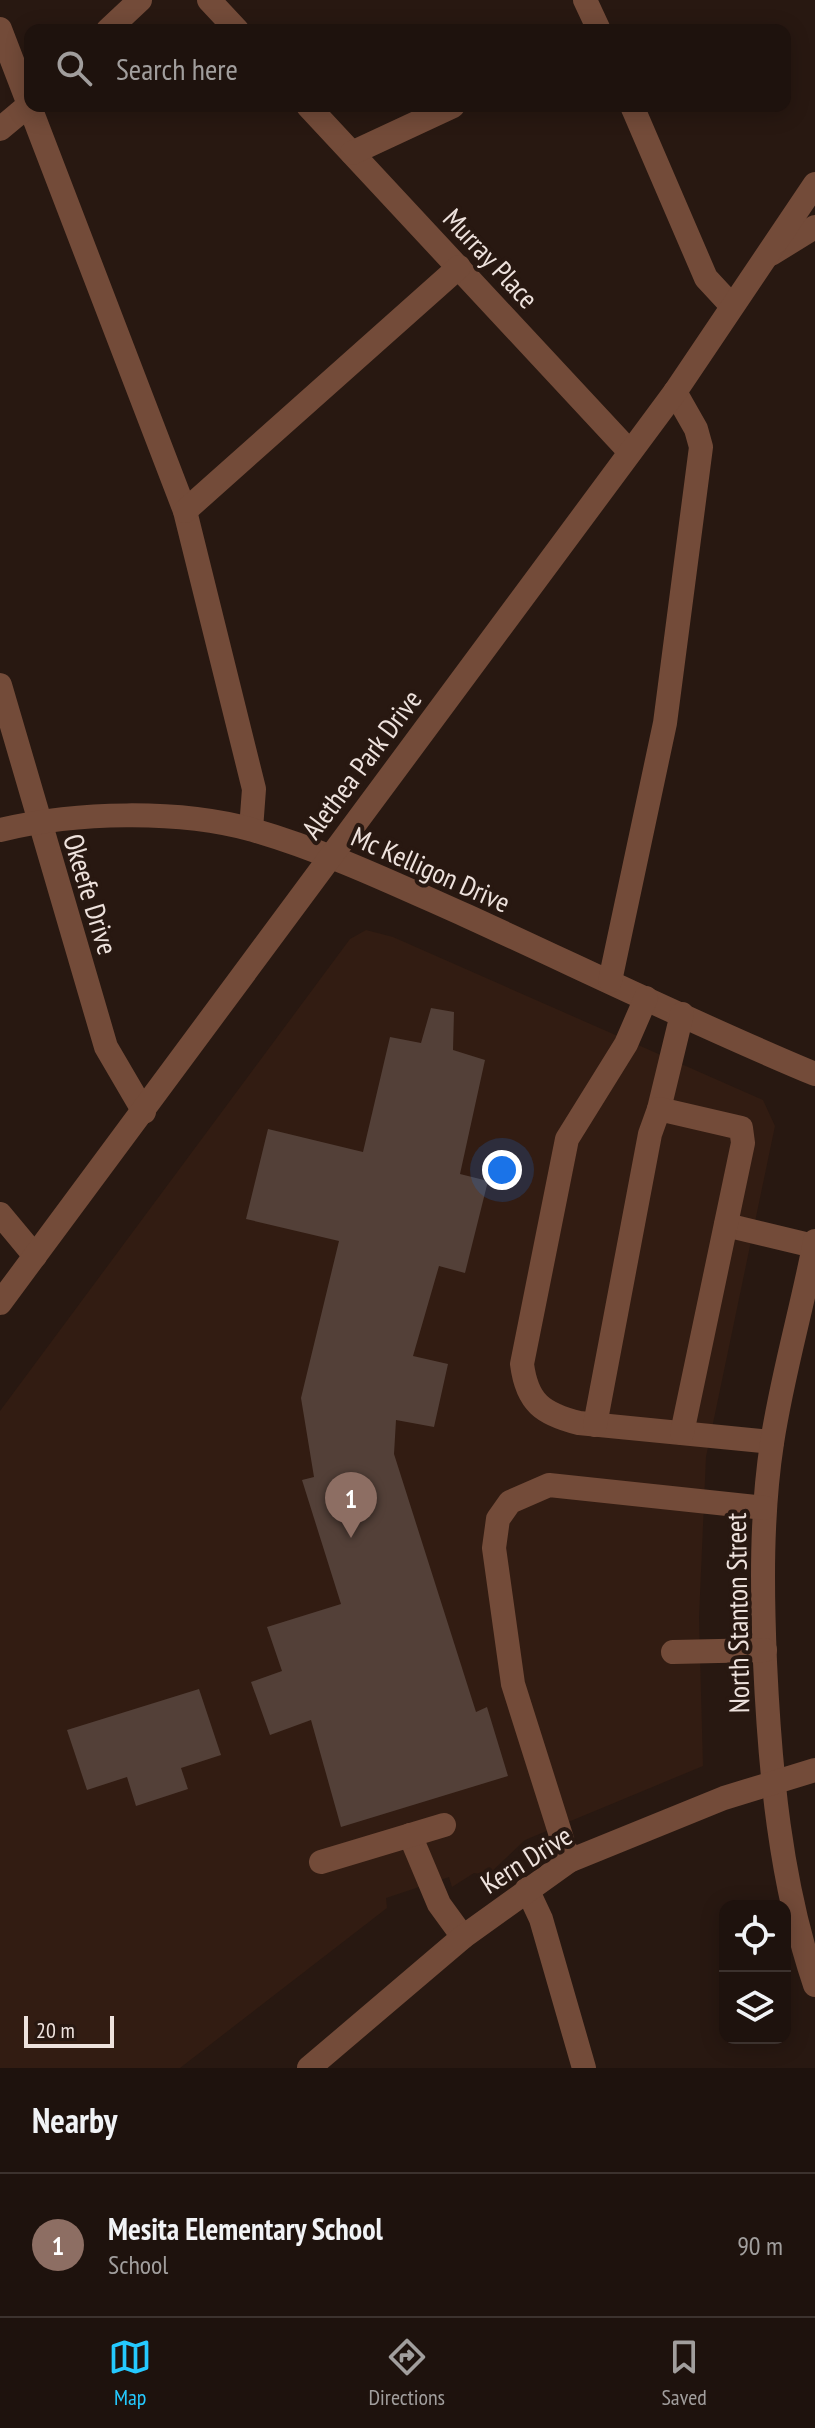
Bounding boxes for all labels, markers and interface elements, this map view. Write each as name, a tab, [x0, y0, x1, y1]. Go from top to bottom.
search box	[24, 24, 791, 112]
icon: search	[52, 46, 96, 90]
text: Search here	[116, 49, 238, 88]
street label: Murray Place	[435, 200, 547, 316]
street label: Alethea Park Drive	[293, 682, 429, 846]
street label: Mc Kelligon Drive	[346, 818, 516, 920]
street label: Okeefe Drive	[55, 829, 127, 959]
your location	[482, 1150, 522, 1190]
pin: 1	[325, 1472, 377, 1538]
street label: North Stanton Street	[717, 1512, 757, 1714]
street label: Kern Drive	[473, 1817, 579, 1901]
map controls	[719, 1900, 791, 2044]
button: locate	[719, 1900, 791, 1972]
button: layers	[719, 1972, 791, 2044]
scale bar	[24, 2012, 114, 2048]
text: 20 m	[36, 2016, 75, 2044]
text: Nearby	[32, 2098, 117, 2142]
text: Mesita Elementary School	[108, 2209, 383, 2248]
text: 1	[52, 2229, 64, 2262]
text: 90 m	[737, 2229, 783, 2262]
text: School	[108, 2248, 168, 2281]
tab: Map	[108, 2335, 152, 2411]
tab: Directions	[369, 2335, 445, 2411]
tab: Saved	[661, 2335, 707, 2411]

